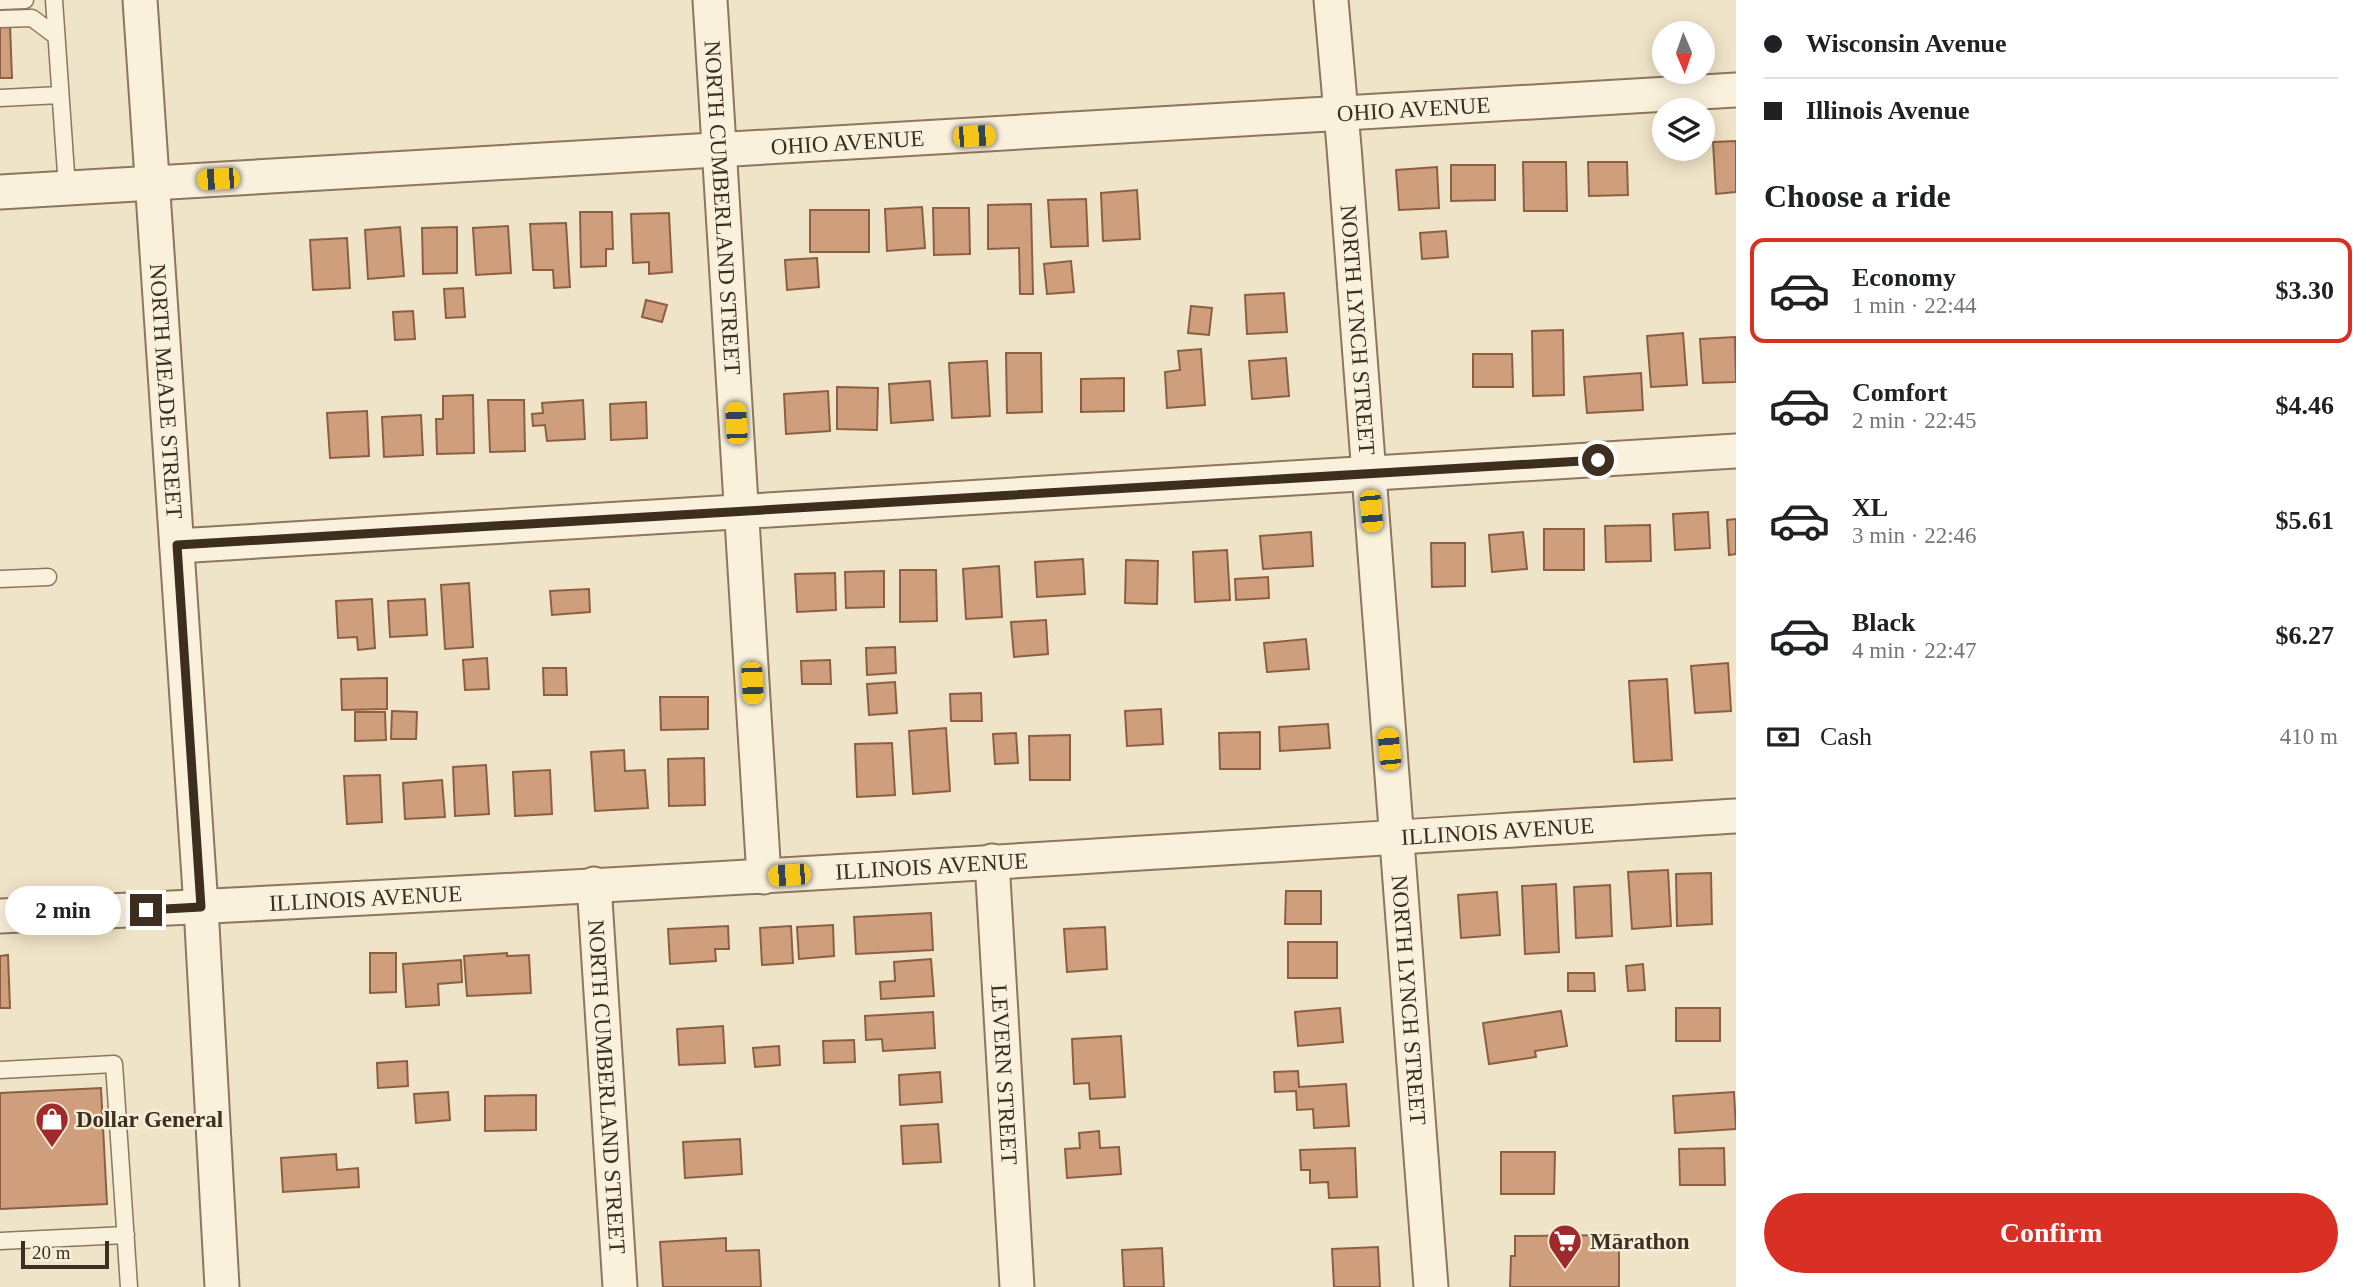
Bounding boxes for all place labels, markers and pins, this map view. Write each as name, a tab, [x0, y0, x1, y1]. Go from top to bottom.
shop icon: Dollar General	[33, 1100, 71, 1149]
place label: Dollar General	[76, 1107, 223, 1132]
supermarket icon: Marathon	[1546, 1222, 1584, 1271]
place label: Marathon	[1590, 1229, 1690, 1254]

